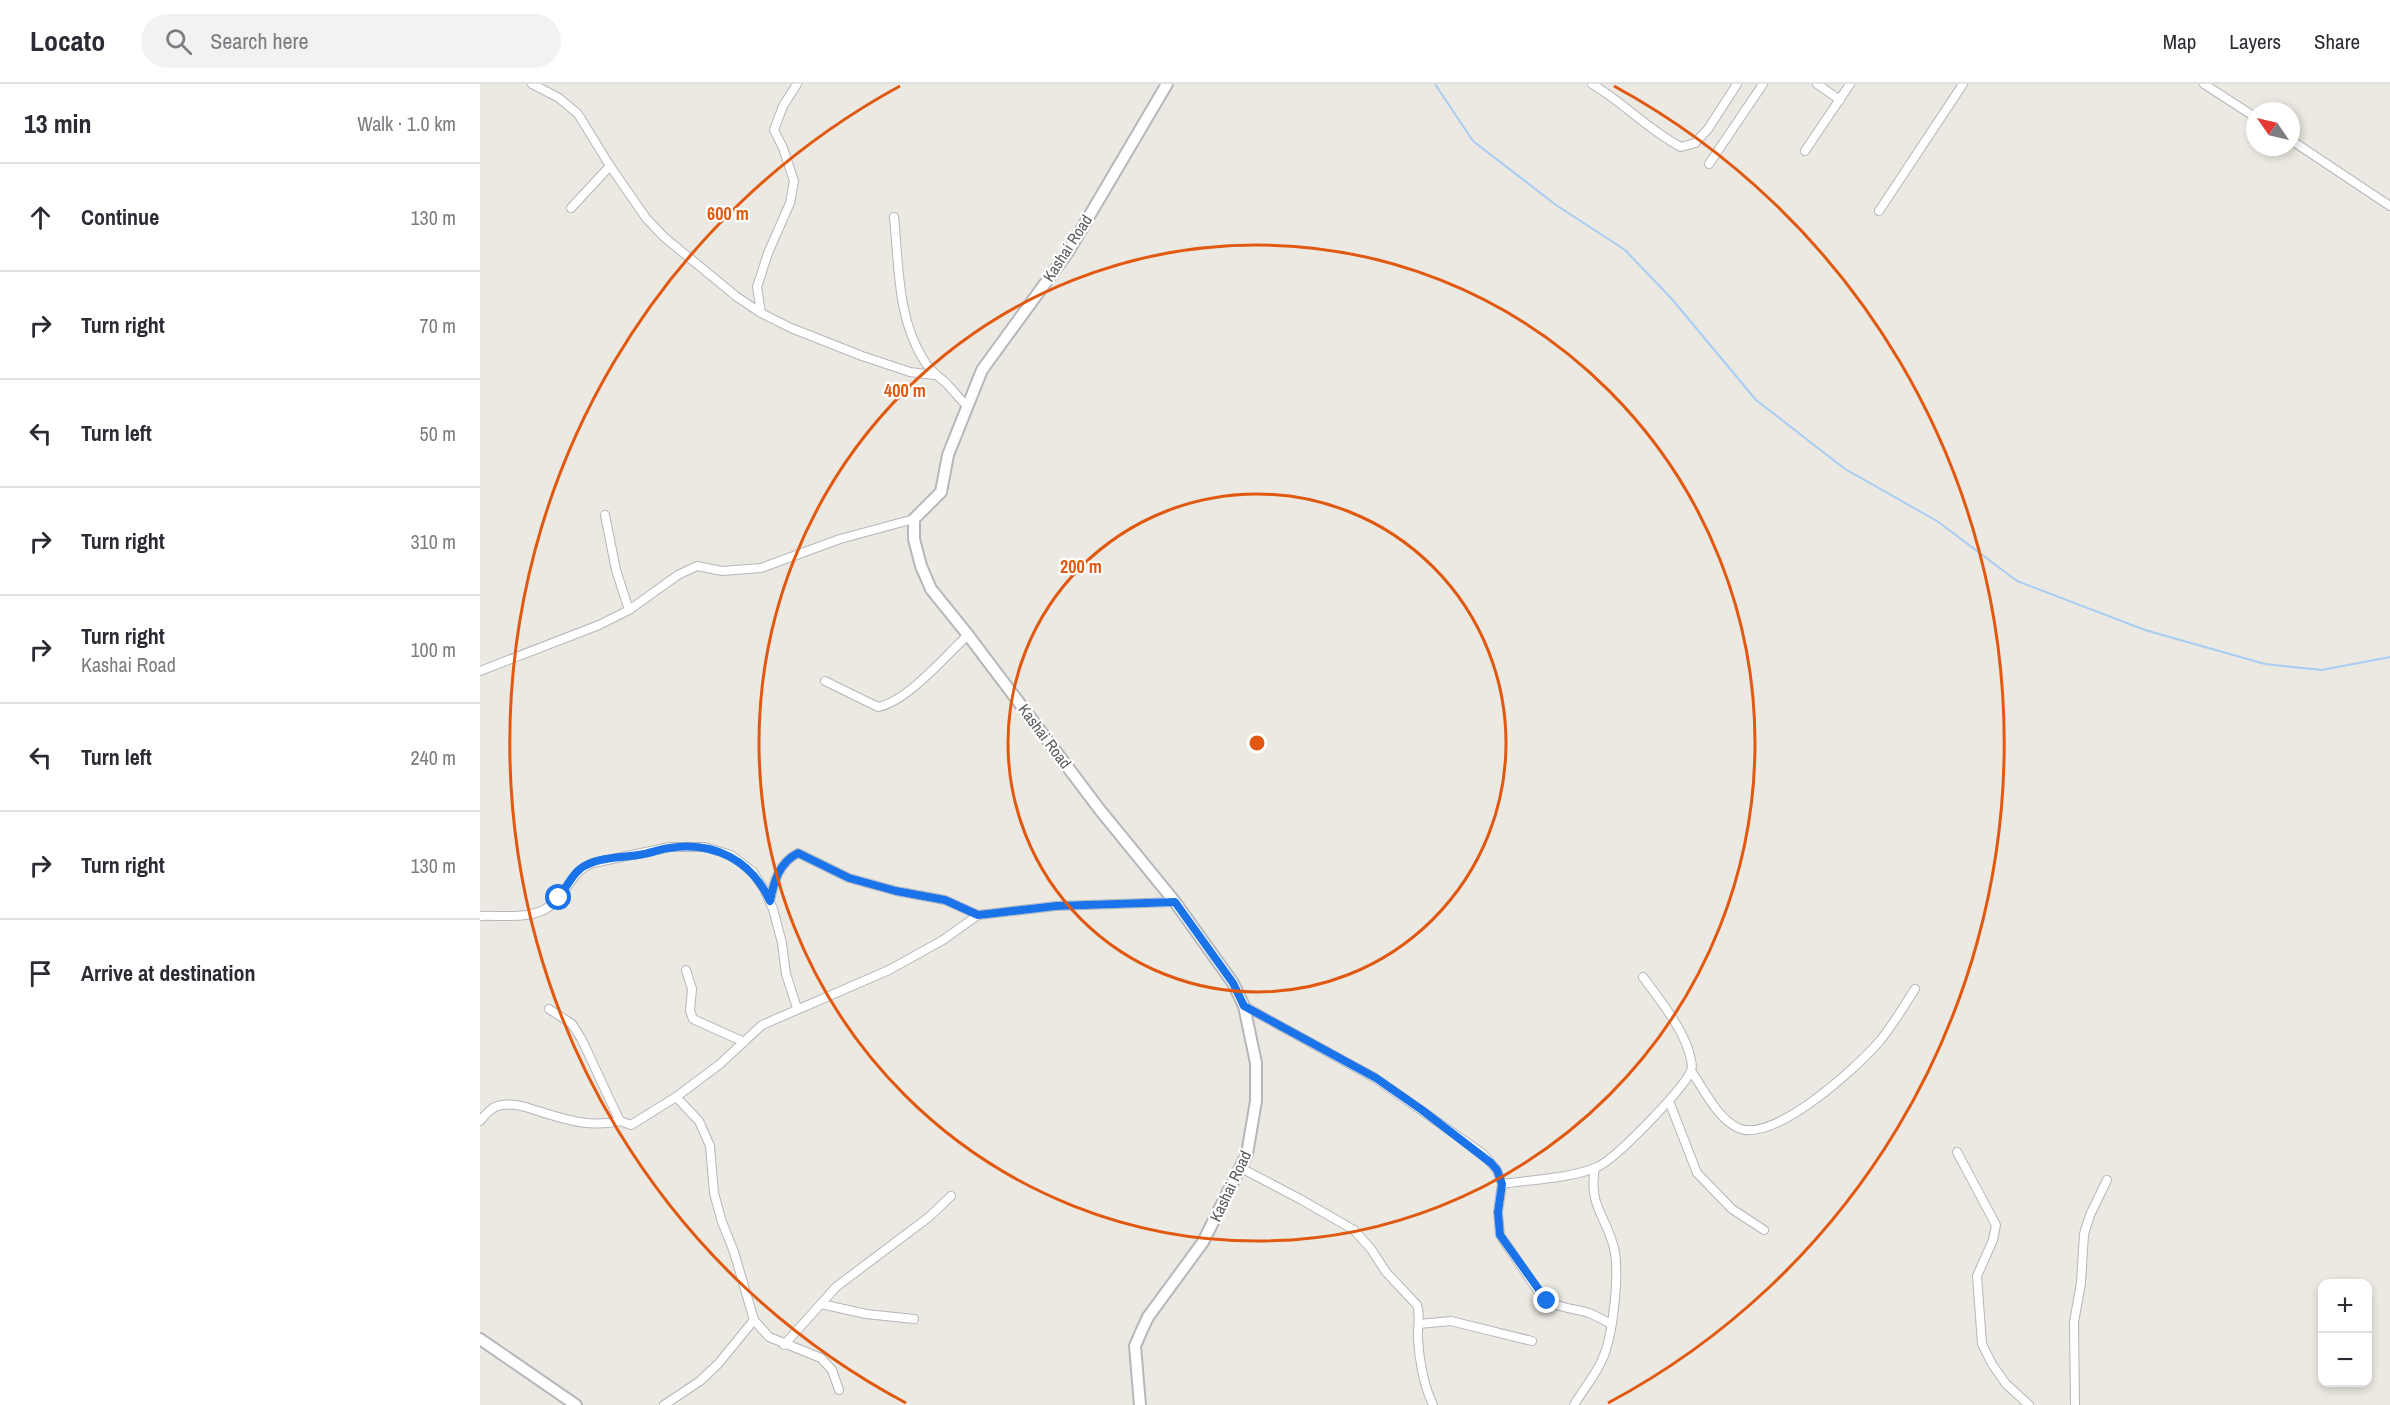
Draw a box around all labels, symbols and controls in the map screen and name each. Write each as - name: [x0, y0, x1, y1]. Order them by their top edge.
- search box: [141, 14, 561, 68]
- text: Locato: [30, 22, 105, 60]
- icon: search: [162, 25, 195, 58]
- text: Search here: [210, 26, 309, 56]
- text: Map: [2163, 27, 2196, 56]
- text: Layers: [2229, 27, 2281, 56]
- text: Share: [2314, 27, 2360, 56]
- north arrow: [2246, 102, 2300, 156]
- text: 13 min: [24, 106, 92, 141]
- text: Walk · 1.0 km: [357, 110, 456, 137]
- icon: ahead: [24, 201, 57, 234]
- text: 600 m: [707, 201, 749, 226]
- text: Continue: [81, 202, 159, 232]
- text: 130 m: [410, 204, 456, 231]
- street label: Kashai Road: [1037, 210, 1097, 286]
- icon: right: [24, 309, 57, 342]
- text: Turn right: [81, 310, 165, 340]
- text: 70 m: [420, 312, 456, 339]
- text: 400 m: [884, 378, 926, 403]
- icon: left: [24, 417, 57, 450]
- text: Turn left: [81, 418, 152, 448]
- text: 50 m: [420, 420, 456, 447]
- icon: right: [24, 525, 57, 558]
- text: Turn right: [81, 526, 165, 556]
- text: 310 m: [410, 528, 456, 555]
- text: 200 m: [1060, 554, 1102, 579]
- text: Turn right: [81, 621, 165, 651]
- icon: right: [24, 633, 57, 666]
- text: 100 m: [410, 636, 456, 663]
- text: Kashai Road: [81, 651, 176, 678]
- street label: Kashai Road: [1013, 699, 1077, 773]
- centre of rings: [1247, 733, 1267, 753]
- icon: left: [24, 741, 57, 774]
- text: Turn left: [81, 742, 152, 772]
- text: 240 m: [410, 744, 456, 771]
- icon: right: [24, 849, 57, 882]
- text: Turn right: [81, 850, 165, 880]
- text: 130 m: [410, 852, 456, 879]
- route start: [545, 884, 571, 910]
- icon: arrive: [24, 957, 57, 990]
- text: Arrive at destination: [81, 958, 255, 988]
- street label: Kashai Road: [1204, 1147, 1256, 1225]
- map controls: [2318, 1279, 2372, 1387]
- button: +: [2318, 1279, 2372, 1333]
- route end: [1533, 1287, 1559, 1313]
- button: −: [2318, 1333, 2372, 1387]

